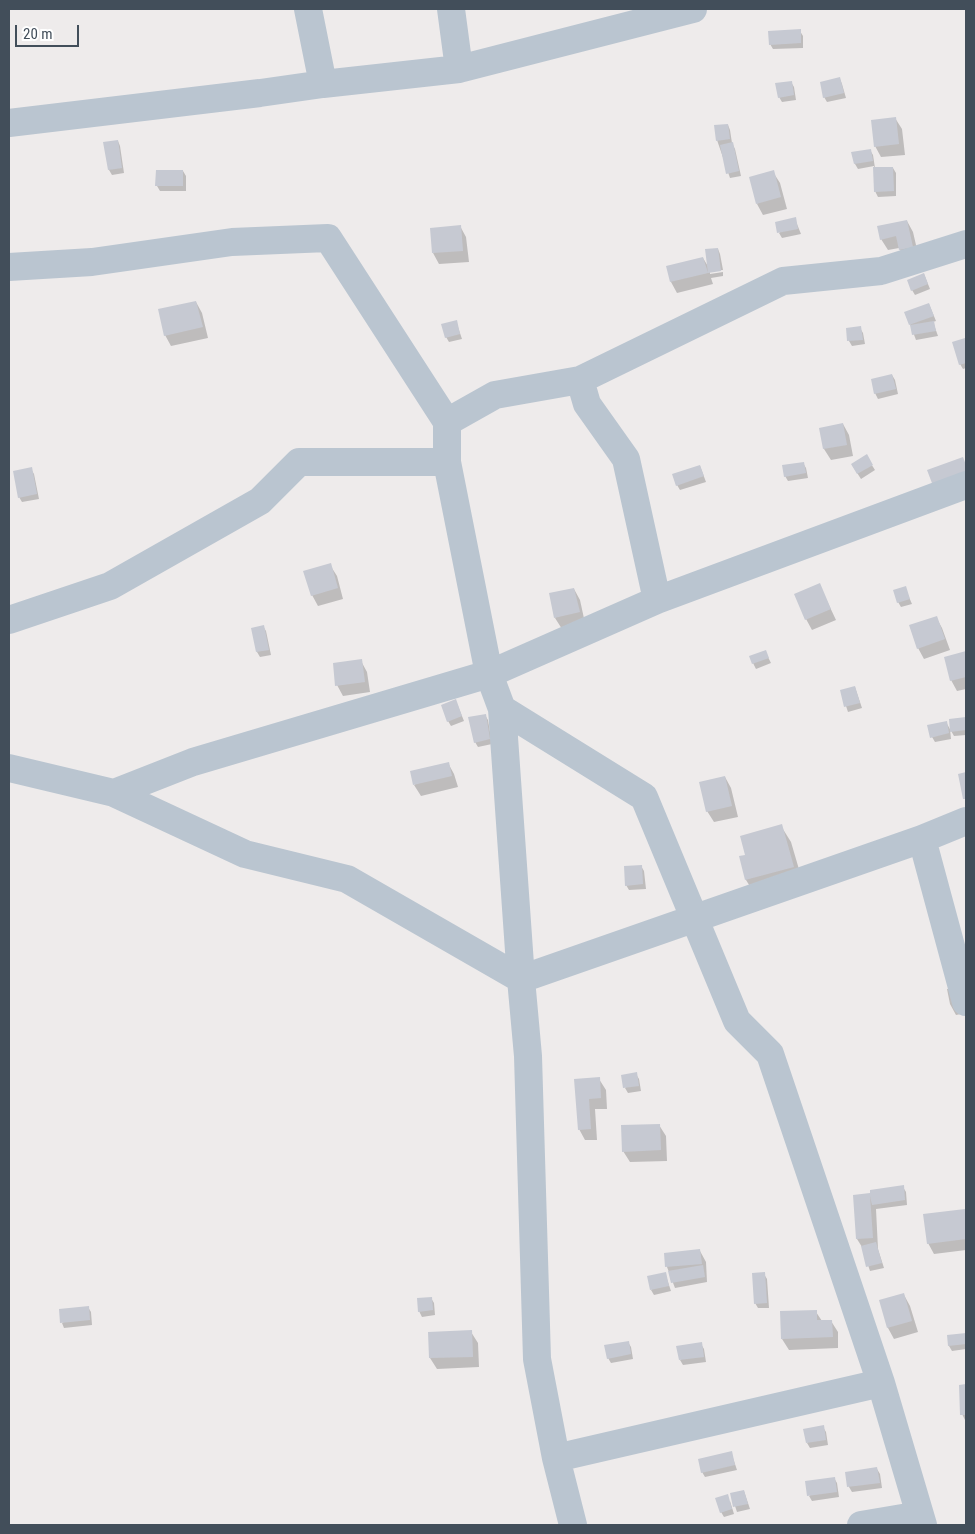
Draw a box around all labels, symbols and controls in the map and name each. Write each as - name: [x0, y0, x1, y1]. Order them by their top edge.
- scale bar: [18, 15, 81, 47]
- text: 20 m: [23, 25, 53, 43]

